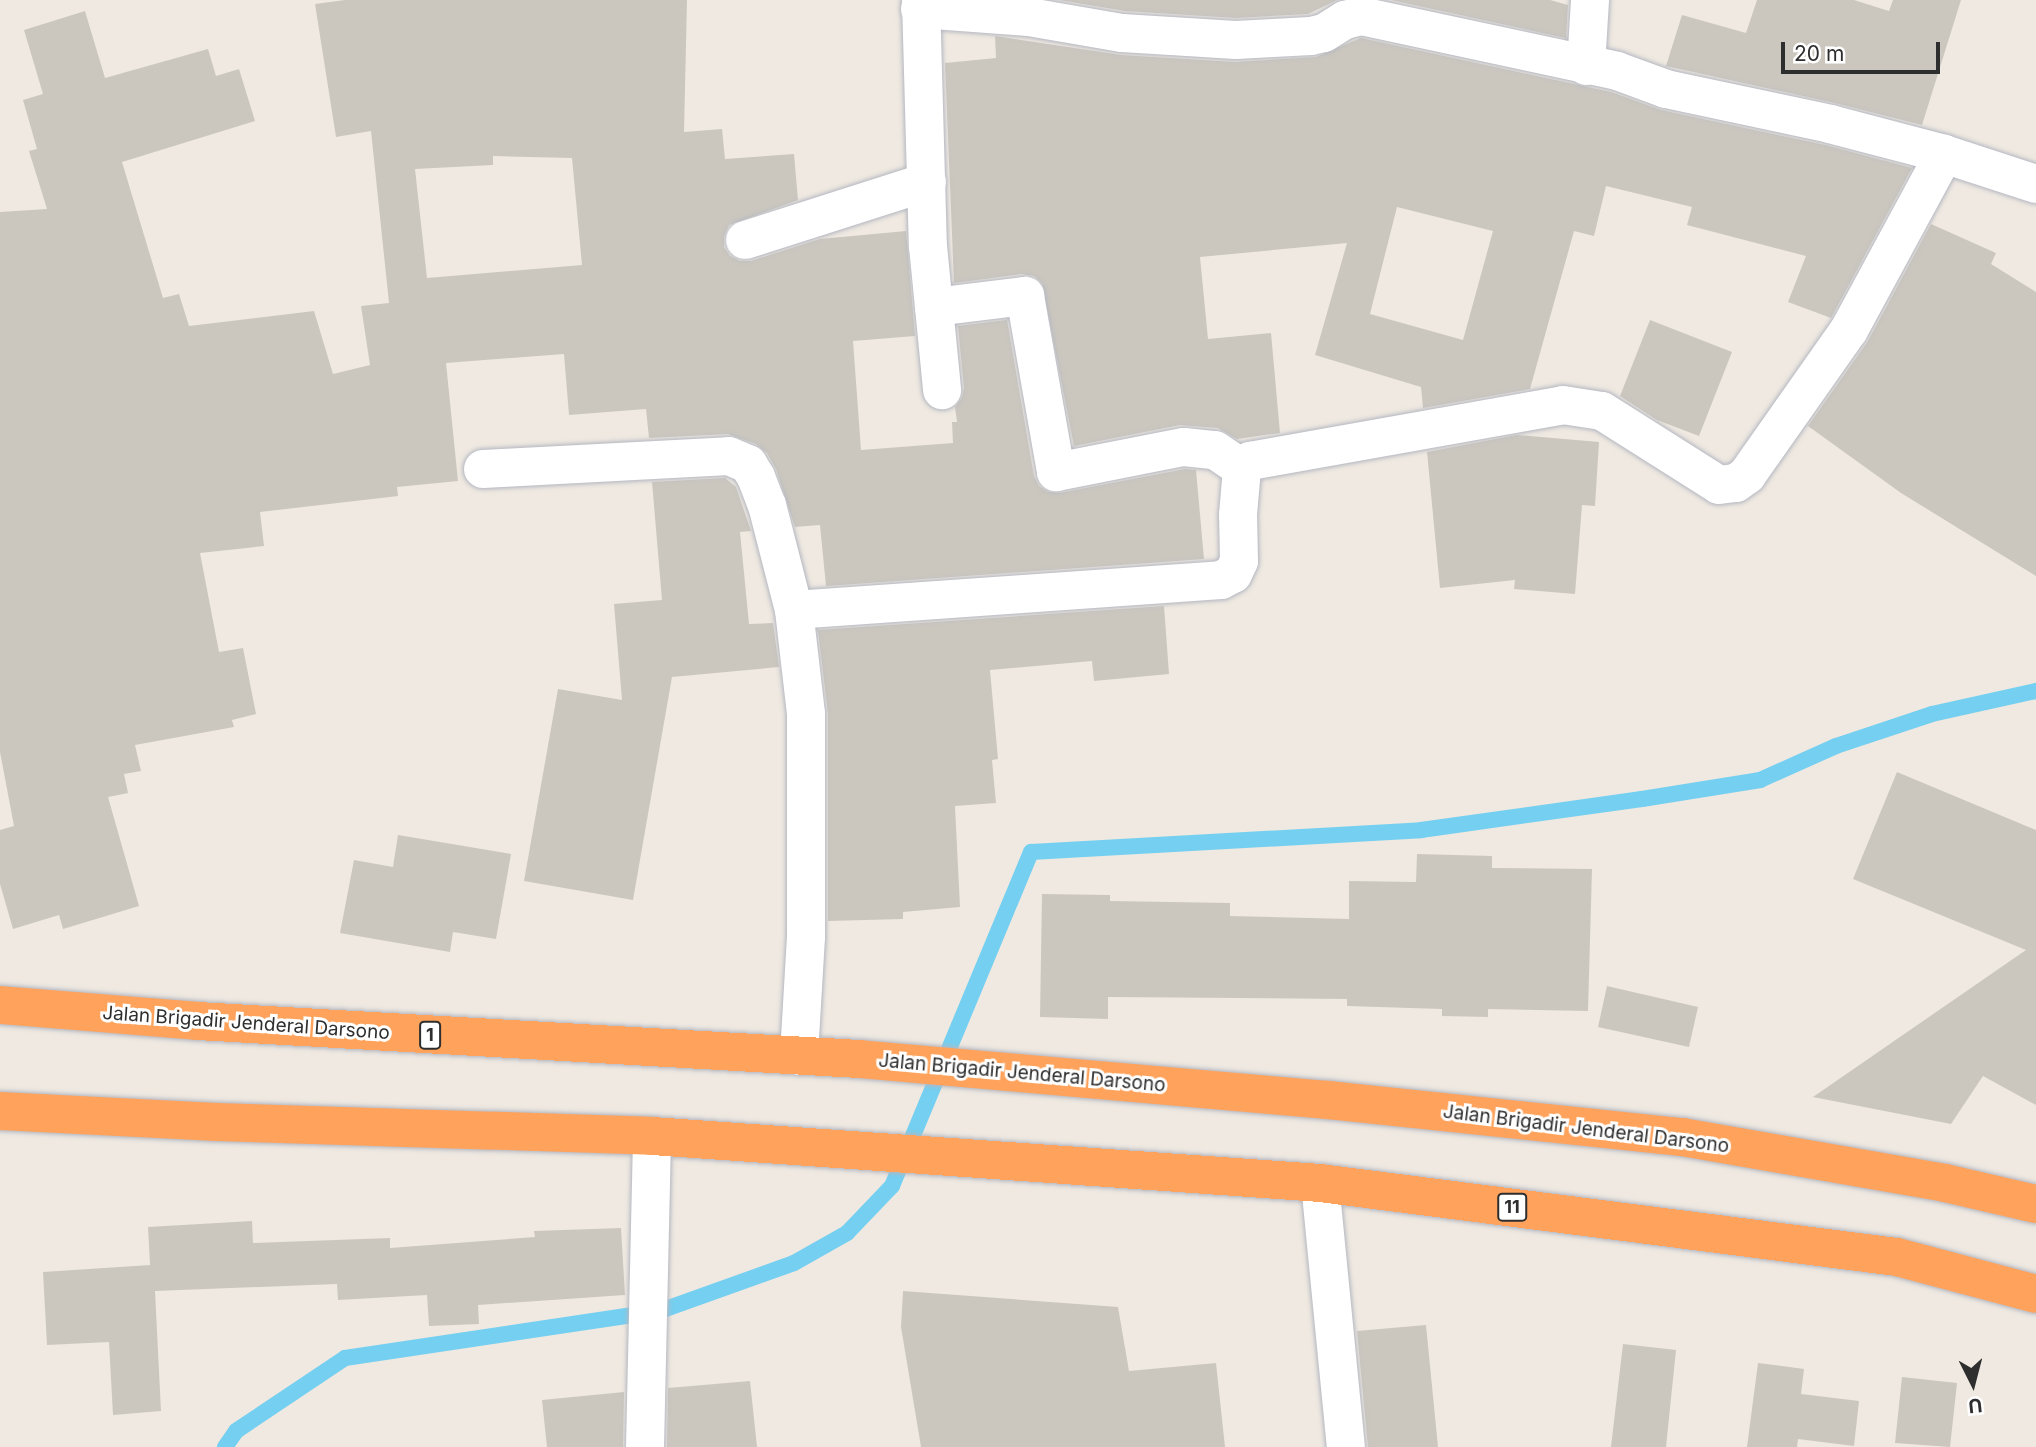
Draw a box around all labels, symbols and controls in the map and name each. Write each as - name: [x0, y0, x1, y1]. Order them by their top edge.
- scale bar: [1784, 28, 1943, 72]
- text: 20 m: [1794, 41, 1844, 66]
- street label: Jalan Brigadir Jenderal Darsono: [102, 1002, 390, 1044]
- road number: 1: [418, 1020, 442, 1050]
- street label: Jalan Brigadir Jenderal Darsono: [878, 1049, 1166, 1097]
- street label: Jalan Brigadir Jenderal Darsono: [1442, 1100, 1730, 1158]
- road number: 11: [1496, 1192, 1528, 1222]
- north arrow: [1938, 1349, 2008, 1419]
- text: U: [1967, 1393, 1983, 1418]

